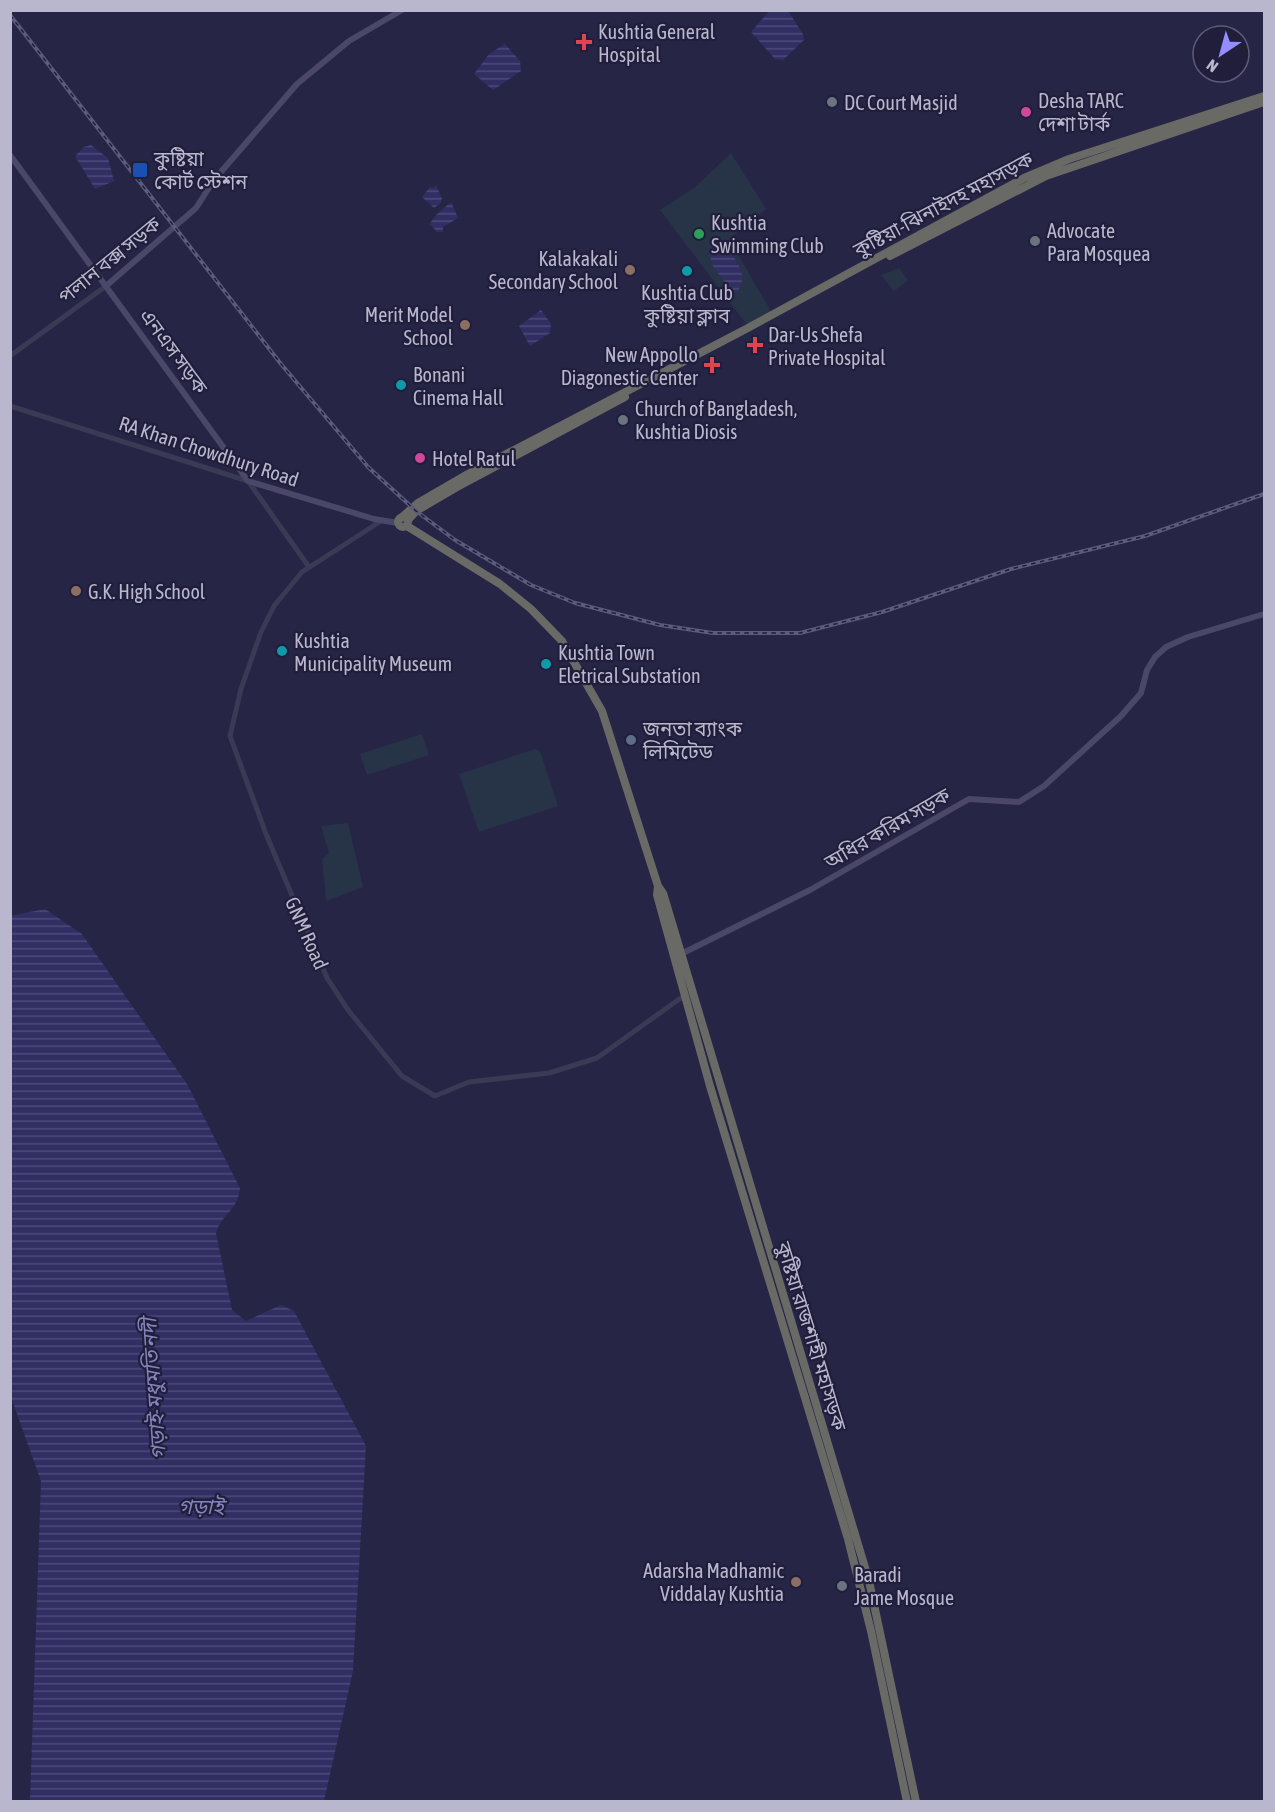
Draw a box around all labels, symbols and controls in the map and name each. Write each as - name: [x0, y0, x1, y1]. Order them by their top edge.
- place label: Kushtia General Hospital: [598, 20, 716, 66]
- north arrow: [1191, 24, 1251, 84]
- marker: Kushtia General Hospital: [575, 33, 593, 51]
- text: N: [1203, 56, 1221, 76]
- place label: Desha TARC দেশা টার্ক: [1038, 89, 1124, 135]
- place label: DC Court Masjid: [844, 91, 958, 114]
- marker: DC Court Masjid: [825, 95, 839, 109]
- marker: Desha TARC দেশা টার্ক: [1019, 105, 1033, 119]
- place label: কুষ্টিয়া কোর্ট স্টেশন: [153, 147, 248, 193]
- street label: কুষ্টিয়া-ঝিনাইদহ মহাসড়ক: [849, 147, 1038, 262]
- marker: কুষ্টিয়া কোর্ট স্টেশন: [131, 161, 149, 179]
- street label: পলান বক্স সড়ক: [53, 211, 165, 308]
- place label: Kushtia Swimming Club: [711, 211, 824, 257]
- place label: Advocate Para Mosquea: [1047, 219, 1151, 265]
- marker: Kushtia Swimming Club: [692, 227, 706, 241]
- marker: Advocate Para Mosquea: [1028, 234, 1042, 248]
- place label: Kalakakali Secondary School: [489, 247, 619, 293]
- marker: Kalakakali Secondary School: [623, 263, 637, 277]
- marker: Kushtia Club কুষ্টিয়া ক্লাব: [680, 264, 694, 278]
- place label: Kushtia Club কুষ্টিয়া ক্লাব: [641, 281, 733, 328]
- place label: Merit Model School: [365, 303, 454, 349]
- street label: এনএস সড়ক: [136, 304, 213, 399]
- marker: Merit Model School: [458, 318, 472, 332]
- place label: Dar-Us Shefa Private Hospital: [768, 323, 886, 369]
- marker: Dar-Us Shefa Private Hospital: [746, 336, 764, 354]
- place label: New Appollo Diagonestic Center: [561, 343, 699, 389]
- marker: New Appollo Diagonestic Center: [703, 356, 721, 374]
- place label: Bonani Cinema Hall: [413, 363, 504, 409]
- marker: Bonani Cinema Hall: [394, 378, 408, 392]
- place label: Church of Bangladesh, Kushtia Diosis: [635, 397, 797, 443]
- street label: RA Khan Chowdhury Road: [116, 411, 302, 491]
- marker: Church of Bangladesh, Kushtia Diosis: [616, 413, 630, 427]
- place label: Hotel Ratul: [432, 447, 516, 470]
- marker: Hotel Ratul: [413, 451, 427, 465]
- place label: G.K. High School: [88, 580, 206, 603]
- marker: G.K. High School: [69, 584, 83, 598]
- place label: Kushtia Municipality Museum: [294, 629, 452, 675]
- place label: Kushtia Town Eletrical Substation: [558, 641, 701, 687]
- marker: Kushtia Municipality Museum: [275, 644, 289, 658]
- marker: Kushtia Town Eletrical Substation: [539, 657, 553, 671]
- place label: জনতা ব্যাংক লিমিটেড: [642, 717, 743, 763]
- marker: জনতা ব্যাংক লিমিটেড: [624, 733, 638, 747]
- street label: অধির করিম সড়ক: [819, 782, 955, 874]
- street label: GNM Road: [281, 893, 333, 973]
- street label: কুষ্টিয়া রাজশাহী মহাসড়ক: [771, 1238, 852, 1434]
- water label: গড়াই-মধুমতি নদী: [136, 1313, 171, 1461]
- water label: গড়াই: [178, 1494, 227, 1518]
- place label: Adarsha Madhamic Viddalay Kushtia: [643, 1559, 785, 1605]
- place label: Baradi Jame Mosque: [854, 1563, 954, 1609]
- marker: Adarsha Madhamic Viddalay Kushtia: [789, 1575, 803, 1589]
- marker: Baradi Jame Mosque: [835, 1579, 849, 1593]

